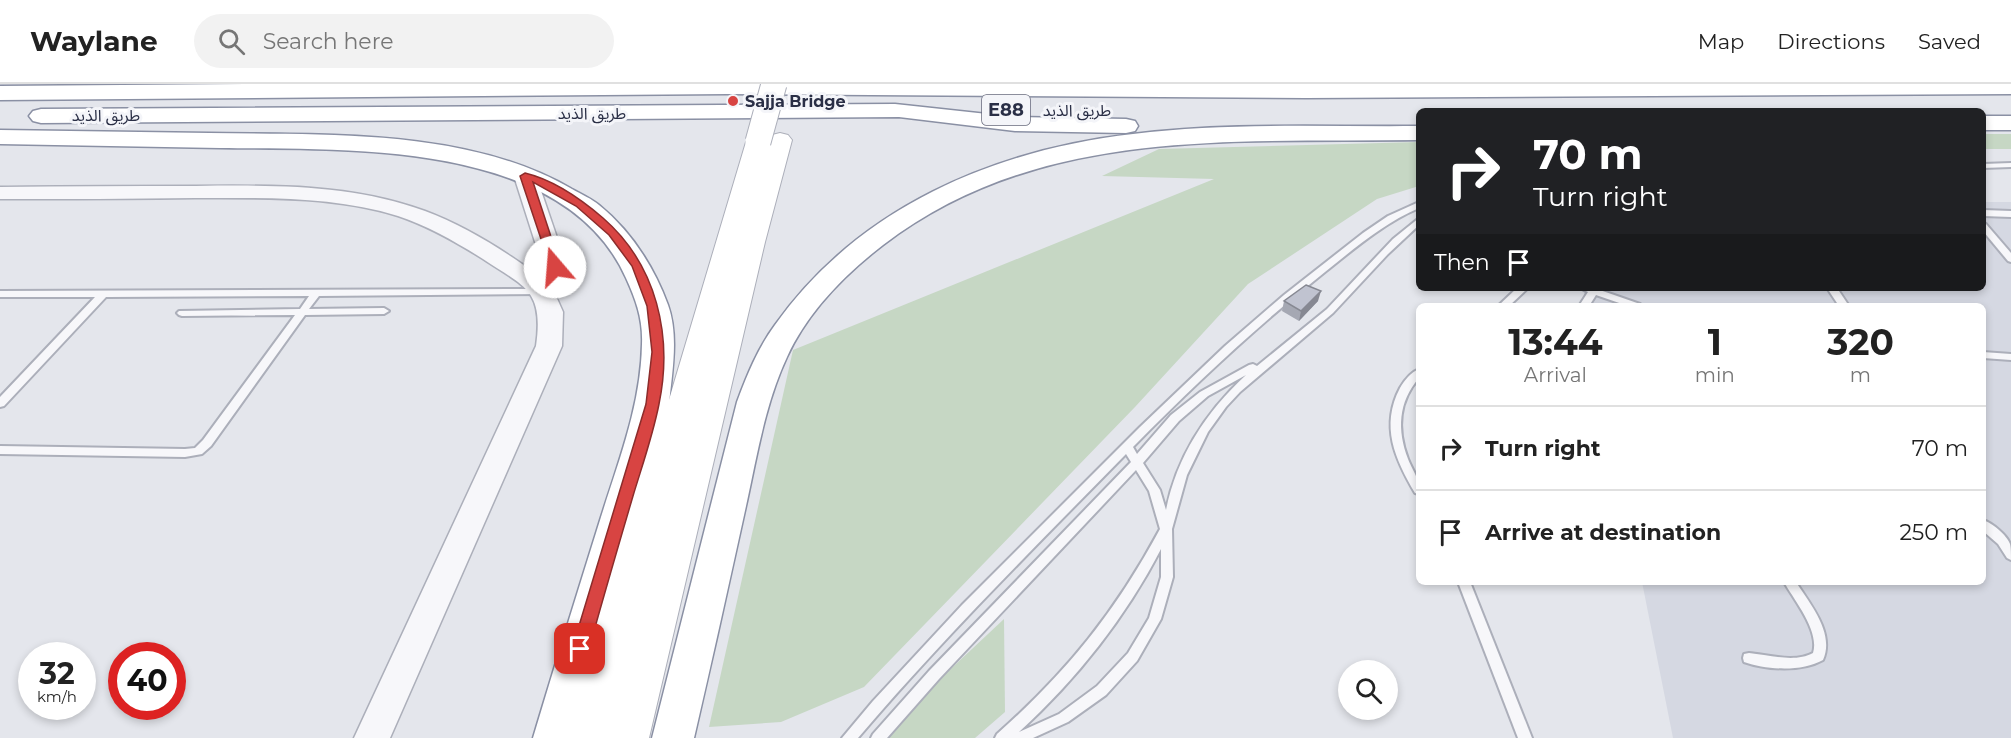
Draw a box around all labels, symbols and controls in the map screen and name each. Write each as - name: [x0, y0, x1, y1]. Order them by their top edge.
- search box: [194, 14, 614, 68]
- text: Waylane: [30, 24, 158, 58]
- icon: search: [215, 25, 248, 58]
- text: Search here: [263, 28, 393, 55]
- text: Map: [1698, 29, 1744, 54]
- text: Directions: [1777, 29, 1885, 54]
- text: Saved: [1918, 29, 1981, 54]
- place label: Sajja Bridge: [745, 92, 846, 111]
- marker: Sajja Bridge: [726, 94, 740, 108]
- road number: E88: [982, 95, 1030, 125]
- street label: طريق الذيد: [1043, 101, 1111, 121]
- street label: طريق الذيد: [558, 104, 626, 124]
- street label: طريق الذيد: [72, 106, 140, 126]
- text: 70 m: [1533, 128, 1643, 180]
- icon: right: [1434, 132, 1512, 210]
- text: Turn right: [1533, 180, 1668, 213]
- position arrow: [523, 235, 587, 299]
- icon: arrive: [1502, 246, 1535, 279]
- text: Then: [1434, 249, 1490, 276]
- text: 13:44: [1508, 320, 1603, 364]
- text: 1: [1708, 320, 1722, 364]
- text: 320: [1827, 320, 1894, 364]
- text: Arrival: [1524, 363, 1587, 387]
- text: min: [1695, 363, 1735, 387]
- text: m: [1850, 363, 1871, 387]
- icon: right: [1434, 432, 1467, 465]
- text: Turn right: [1485, 435, 1600, 462]
- text: 70 m: [1912, 435, 1968, 462]
- icon: arrive: [1434, 516, 1467, 549]
- text: Arrive at destination: [1485, 519, 1721, 546]
- text: 250 m: [1899, 519, 1968, 546]
- pin: [554, 623, 605, 674]
- icon: arrive: [563, 632, 596, 665]
- speed limit sign: 40: [108, 642, 186, 720]
- text: 32: [39, 655, 75, 692]
- map controls: [1338, 660, 1398, 720]
- button: search: [1338, 660, 1398, 720]
- text: km/h: [37, 687, 77, 706]

